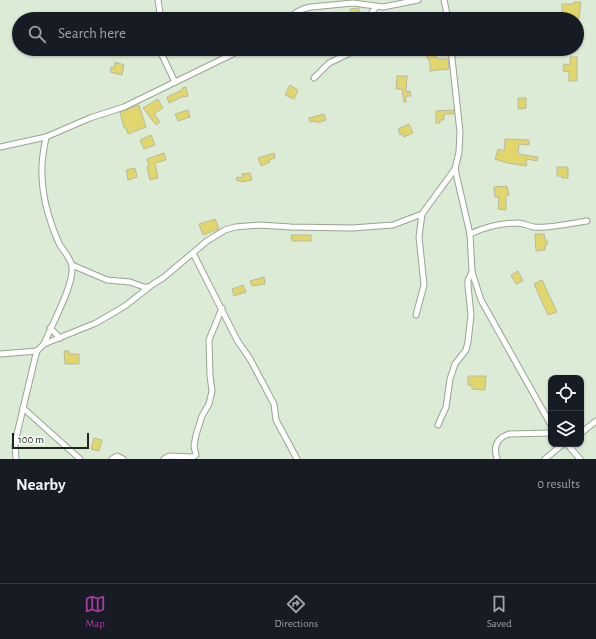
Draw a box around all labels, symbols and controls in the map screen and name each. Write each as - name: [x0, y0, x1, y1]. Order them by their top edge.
- search box: [12, 12, 584, 56]
- icon: search: [26, 23, 48, 45]
- text: Search here: [58, 26, 126, 41]
- map controls: [548, 375, 584, 447]
- button: locate: [548, 375, 584, 411]
- button: layers: [548, 411, 584, 447]
- scale bar: [12, 431, 89, 450]
- text: 100 m: [18, 434, 44, 445]
- text: Nearby: [16, 476, 66, 493]
- text: 0 results: [537, 478, 580, 491]
- tab: Map: [84, 593, 106, 630]
- tab: Directions: [274, 593, 318, 630]
- tab: Saved: [487, 593, 512, 630]

